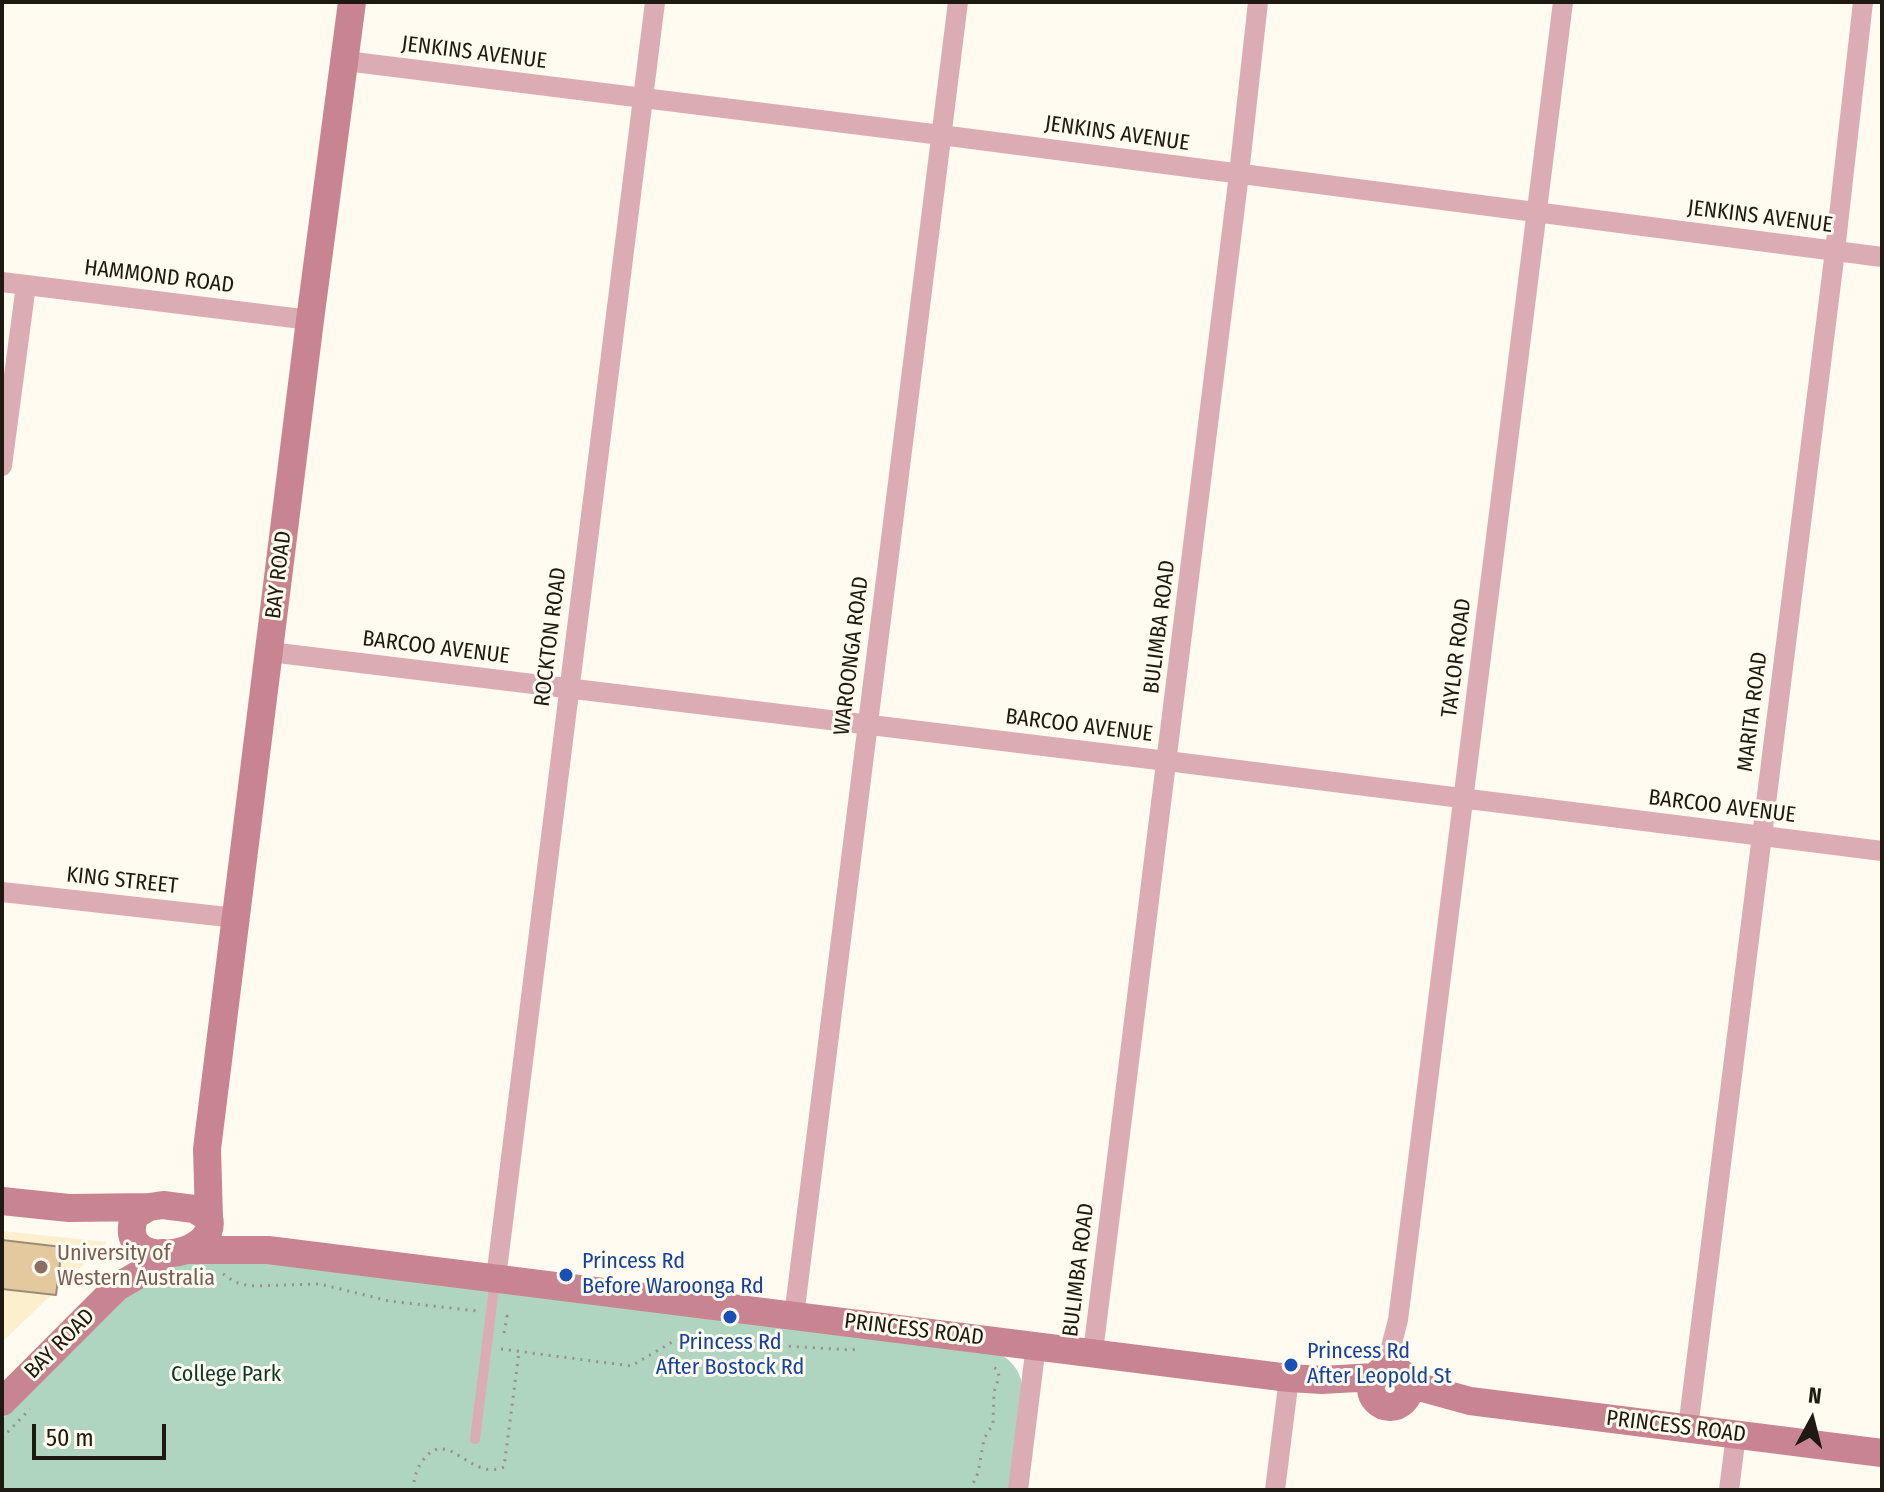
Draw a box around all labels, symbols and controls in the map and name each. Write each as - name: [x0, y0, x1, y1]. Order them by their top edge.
- street label: JENKINS AVENUE: [400, 31, 548, 75]
- street label: JENKINS AVENUE: [1043, 111, 1191, 157]
- street label: JENKINS AVENUE: [1686, 195, 1834, 239]
- street label: HAMMOND ROAD: [83, 255, 235, 299]
- street label: BAY ROAD: [261, 530, 297, 620]
- street label: BULIMBA ROAD: [1139, 559, 1181, 695]
- street label: ROCKTON ROAD: [529, 566, 573, 708]
- street label: WAROONGA ROAD: [829, 575, 875, 737]
- street label: TAYLOR ROAD: [1437, 597, 1477, 719]
- street label: BARCOO AVENUE: [361, 626, 511, 670]
- street label: MARITA ROAD: [1733, 651, 1773, 773]
- street label: BARCOO AVENUE: [1004, 704, 1154, 748]
- street label: BARCOO AVENUE: [1647, 785, 1797, 829]
- street label: KING STREET: [65, 862, 179, 900]
- street label: BULIMBA ROAD: [1058, 1202, 1100, 1338]
- place label: University of Western Australia: [57, 1241, 215, 1292]
- place label: Princess Rd Before Waroonga Rd: [582, 1249, 764, 1300]
- marker: University of Western Australia: [32, 1258, 50, 1276]
- marker: Princess Rd Before Waroonga Rd: [557, 1266, 575, 1284]
- street label: BAY ROAD: [19, 1303, 101, 1385]
- marker: Princess Rd After Bostock Rd: [721, 1308, 739, 1326]
- street label: PRINCESS ROAD: [843, 1308, 985, 1352]
- place label: Princess Rd After Bostock Rd: [656, 1330, 804, 1382]
- place label: Princess Rd After Leopold St: [1307, 1339, 1452, 1390]
- marker: Princess Rd After Leopold St: [1282, 1356, 1300, 1374]
- park label: College Park: [171, 1362, 281, 1388]
- north arrow: [1772, 1380, 1852, 1460]
- text: N: [1807, 1381, 1823, 1410]
- street label: PRINCESS ROAD: [1605, 1405, 1747, 1449]
- scale bar: [36, 1408, 170, 1458]
- text: 50 m: [46, 1424, 94, 1452]

